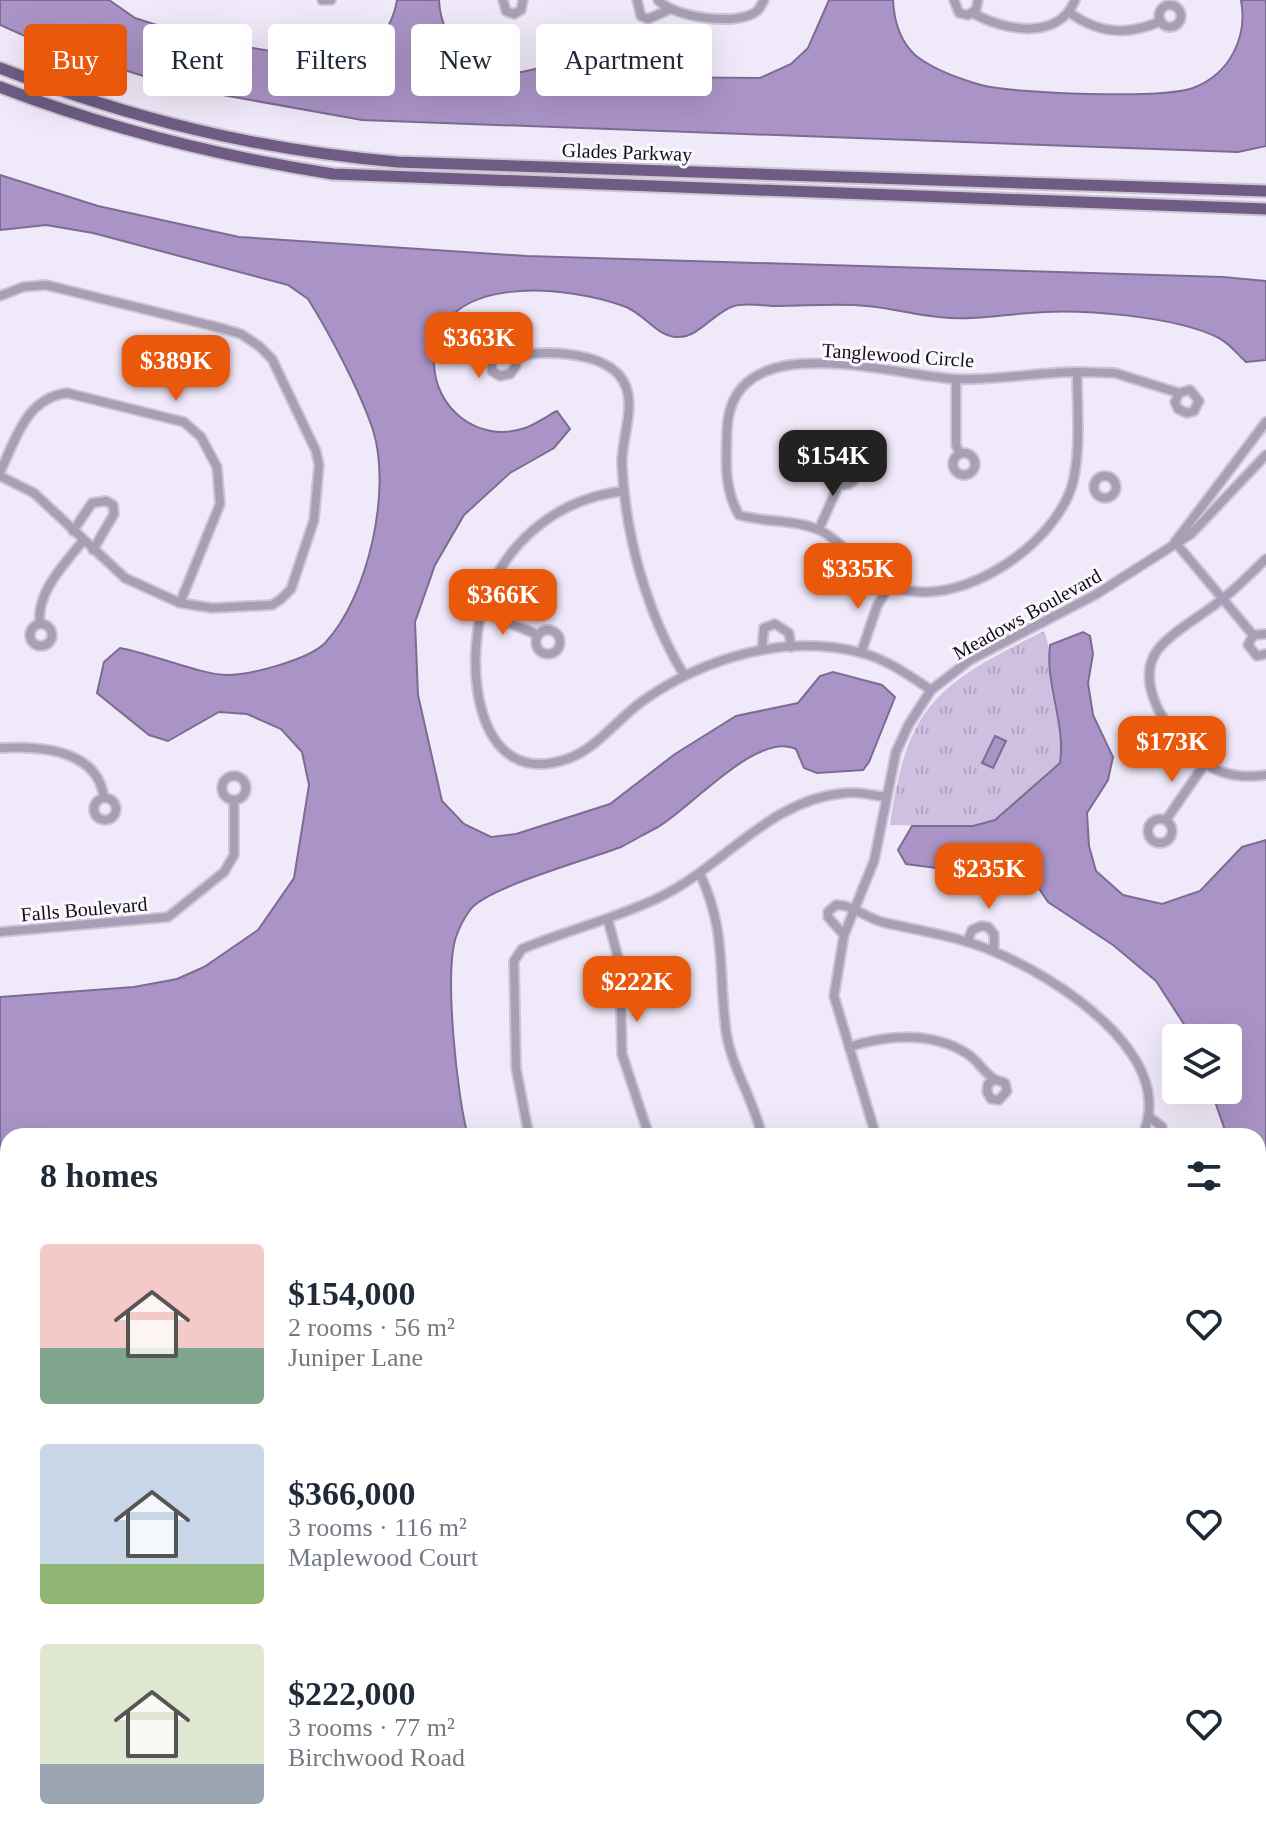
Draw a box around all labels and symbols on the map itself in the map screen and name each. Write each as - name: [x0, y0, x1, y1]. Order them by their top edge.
- street label: Glades Parkway: [561, 139, 693, 166]
- pin: $363K: [423, 312, 535, 380]
- pin: $389K: [120, 335, 232, 403]
- street label: Tanglewood Circle: [821, 339, 975, 372]
- pin: $154K: [777, 430, 889, 498]
- pin: $335K: [802, 543, 914, 611]
- street label: Meadows Boulevard: [949, 564, 1105, 664]
- pin: $366K: [447, 569, 559, 637]
- pin: $173K: [1116, 716, 1228, 784]
- pin: $235K: [933, 843, 1045, 911]
- street label: Falls Boulevard: [20, 892, 148, 926]
- pin: $222K: [581, 956, 693, 1024]

